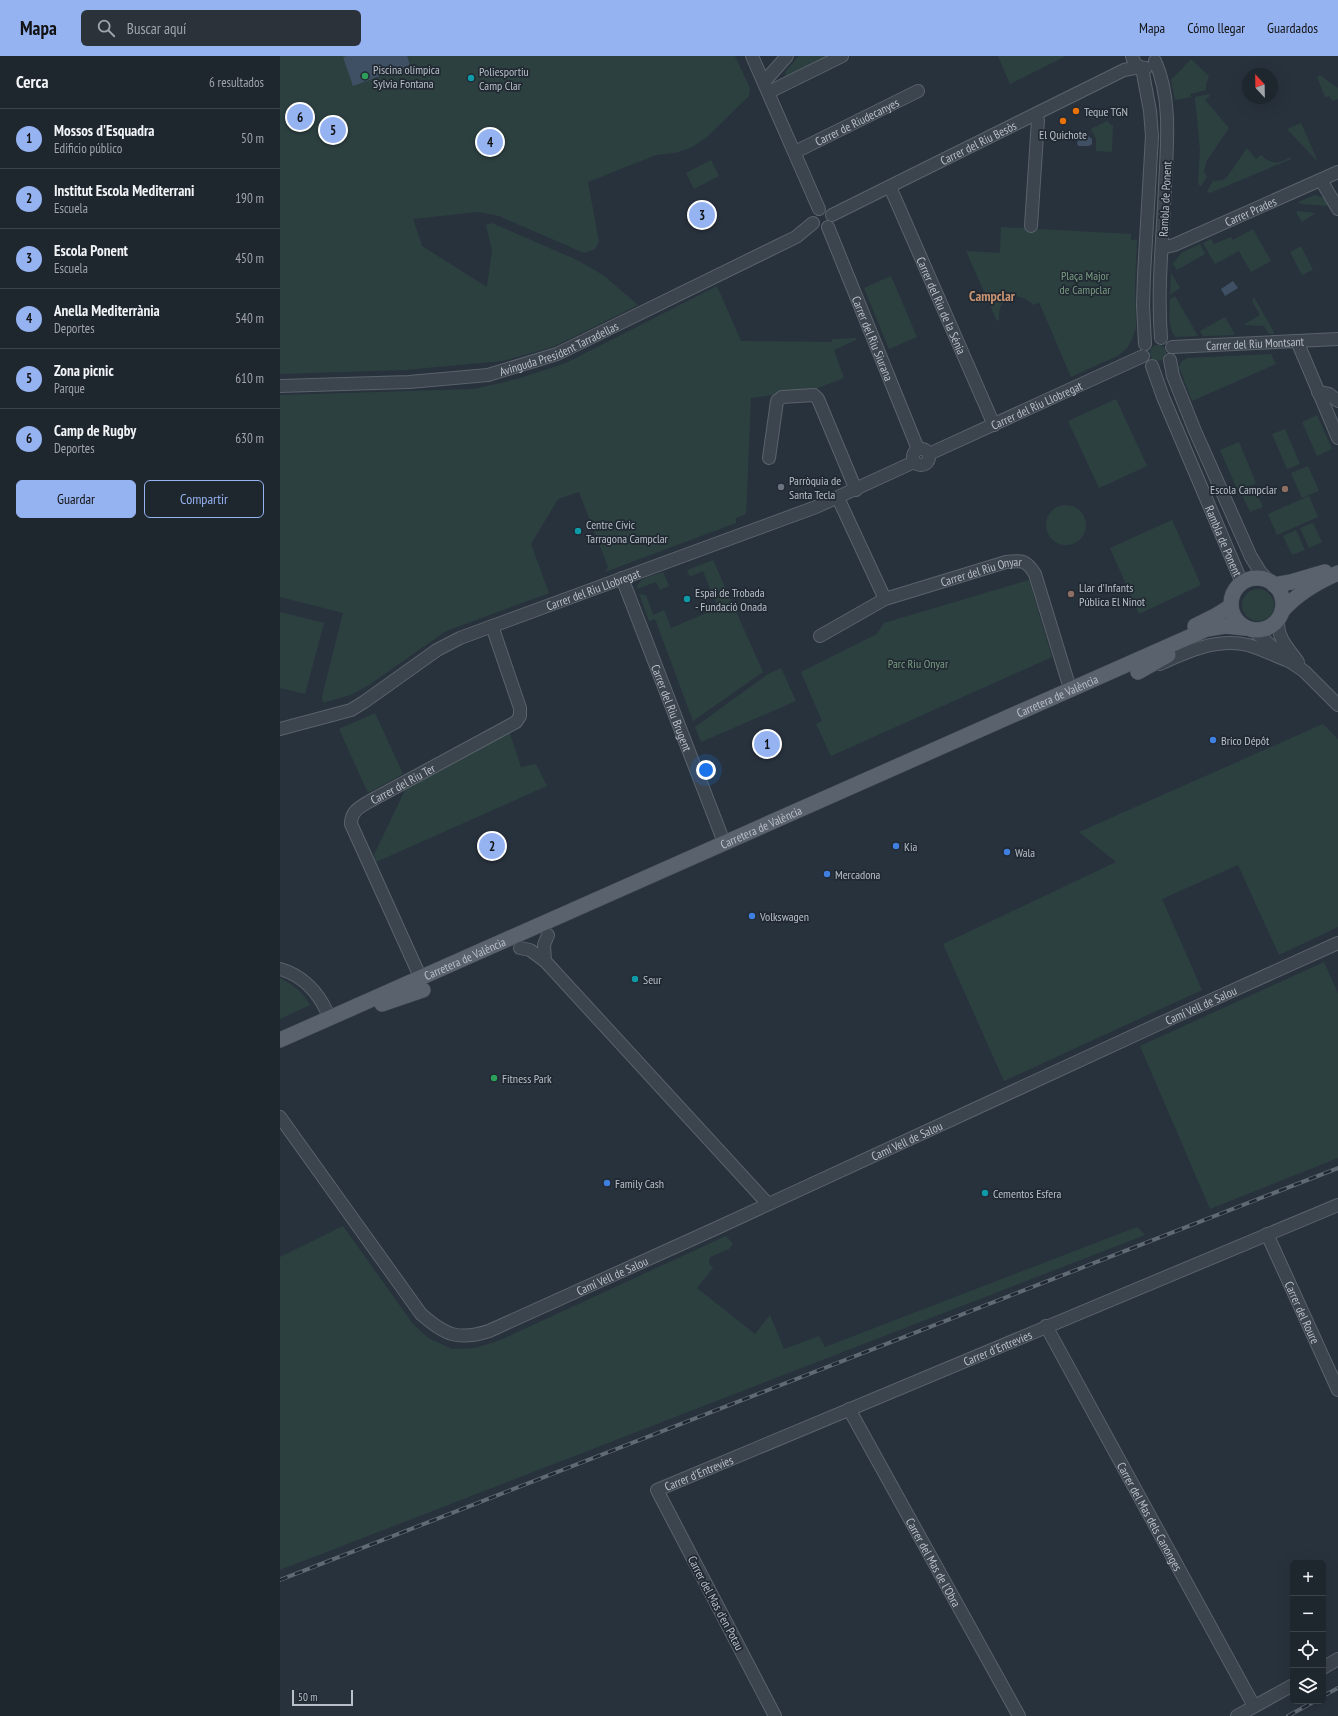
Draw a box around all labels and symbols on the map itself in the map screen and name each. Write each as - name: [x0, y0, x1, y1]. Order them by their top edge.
- place label: Piscina olímpica Sylvia Fontana: [373, 62, 440, 91]
- place label: Poliesportiu Camp Clar: [479, 64, 529, 93]
- north arrow: [1242, 68, 1278, 104]
- marker: Piscina olímpica Sylvia Fontana: [360, 71, 370, 81]
- marker: Poliesportiu Camp Clar: [466, 73, 476, 83]
- street label: Carrer de Riudecanyes: [812, 94, 901, 148]
- pin: 6: [287, 102, 313, 132]
- place label: Teque TGN: [1084, 104, 1128, 119]
- marker: Teque TGN: [1071, 106, 1081, 116]
- pin: 5: [320, 115, 346, 145]
- marker: El Quichote: [1058, 116, 1068, 126]
- street label: Carrer del Riu Besòs: [937, 117, 1019, 168]
- pin: 4: [477, 127, 503, 157]
- place label: El Quichote: [1039, 127, 1087, 142]
- street label: Rambla de Ponent: [1156, 160, 1175, 237]
- street label: Carrer Prades: [1222, 193, 1279, 229]
- pin: 3: [689, 200, 715, 230]
- street label: Carrer del Riu de la Sénia: [914, 254, 970, 356]
- park label: Plaça Major de Campclar: [1059, 268, 1111, 297]
- district label: Campclar: [969, 287, 1016, 305]
- street label: Carrer del Riu Siurana: [849, 294, 897, 383]
- street label: Avinguda President Tarradellas: [497, 318, 621, 379]
- street label: Carrer del Riu Montsant: [1206, 333, 1305, 353]
- street label: Carrer del Riu Llobregat: [988, 377, 1085, 432]
- place label: Parròquia de Santa Tecla: [789, 473, 841, 502]
- marker: Parròquia de Santa Tecla: [776, 482, 786, 492]
- place label: Escola Campclar: [1210, 482, 1278, 497]
- marker: Escola Campclar: [1280, 484, 1290, 494]
- street label: Rambla de Ponent: [1202, 503, 1246, 579]
- place label: Centre Cívic Tarragona Campclar: [586, 517, 669, 546]
- marker: Centre Cívic Tarragona Campclar: [573, 526, 583, 536]
- street label: Carrer del Riu Onyar: [939, 553, 1023, 589]
- street label: Carrer del Riu Llobregat: [544, 565, 643, 613]
- place label: Llar d'Infants Pública El Ninot: [1079, 580, 1146, 609]
- place label: Espai de Trobada - Fundació Onada: [695, 585, 767, 614]
- marker: Llar d'Infants Pública El Ninot: [1066, 589, 1076, 599]
- marker: Espai de Trobada - Fundació Onada: [682, 594, 692, 604]
- park label: Parc Riu Onyar: [888, 656, 949, 671]
- street label: Carrer del Riu Brugent: [648, 662, 696, 754]
- street label: Carretera de València: [1014, 671, 1100, 720]
- pin: 1: [754, 729, 780, 759]
- place label: Brico Dépôt: [1221, 733, 1270, 748]
- marker: Brico Dépôt: [1208, 735, 1218, 745]
- street label: Carrer del Riu Ter: [368, 760, 438, 807]
- your location: [696, 760, 716, 780]
- street label: Carretera de València: [718, 802, 804, 851]
- pin: 2: [479, 831, 505, 861]
- place label: Kia: [904, 839, 918, 854]
- marker: Kia: [891, 841, 901, 851]
- place label: Wala: [1015, 845, 1035, 860]
- marker: Wala: [1002, 847, 1012, 857]
- place label: Mercadona: [835, 867, 881, 882]
- marker: Mercadona: [822, 869, 832, 879]
- place label: Volkswagen: [759, 909, 809, 924]
- marker: Volkswagen: [747, 911, 757, 921]
- street label: Carretera de València: [422, 933, 508, 983]
- place label: Seur: [643, 972, 662, 987]
- marker: Seur: [630, 974, 640, 984]
- street label: Camí Vell de Salou: [1163, 982, 1239, 1028]
- place label: Fitness Park: [502, 1071, 552, 1086]
- marker: Fitness Park: [489, 1073, 499, 1083]
- street label: Camí Vell de Salou: [868, 1118, 944, 1163]
- place label: Family Cash: [615, 1176, 664, 1191]
- marker: Family Cash: [602, 1178, 612, 1188]
- place label: Cementos Esfera: [993, 1186, 1062, 1201]
- marker: Cementos Esfera: [980, 1188, 990, 1198]
- street label: Camí Vell de Salou: [574, 1253, 650, 1298]
- street label: Carrer del Roure: [1282, 1279, 1323, 1346]
- street label: Carrer d'Entrevies: [961, 1327, 1034, 1369]
- street label: Carrer d'Entrevies: [662, 1452, 735, 1494]
- street label: Carrer del Mas dels Canonges: [1114, 1459, 1186, 1573]
- street label: Carrer del Mas de l'Obra: [903, 1515, 965, 1609]
- street label: Carrer del Mas d'en Potau: [685, 1553, 747, 1653]
- scale bar: [292, 1688, 353, 1707]

